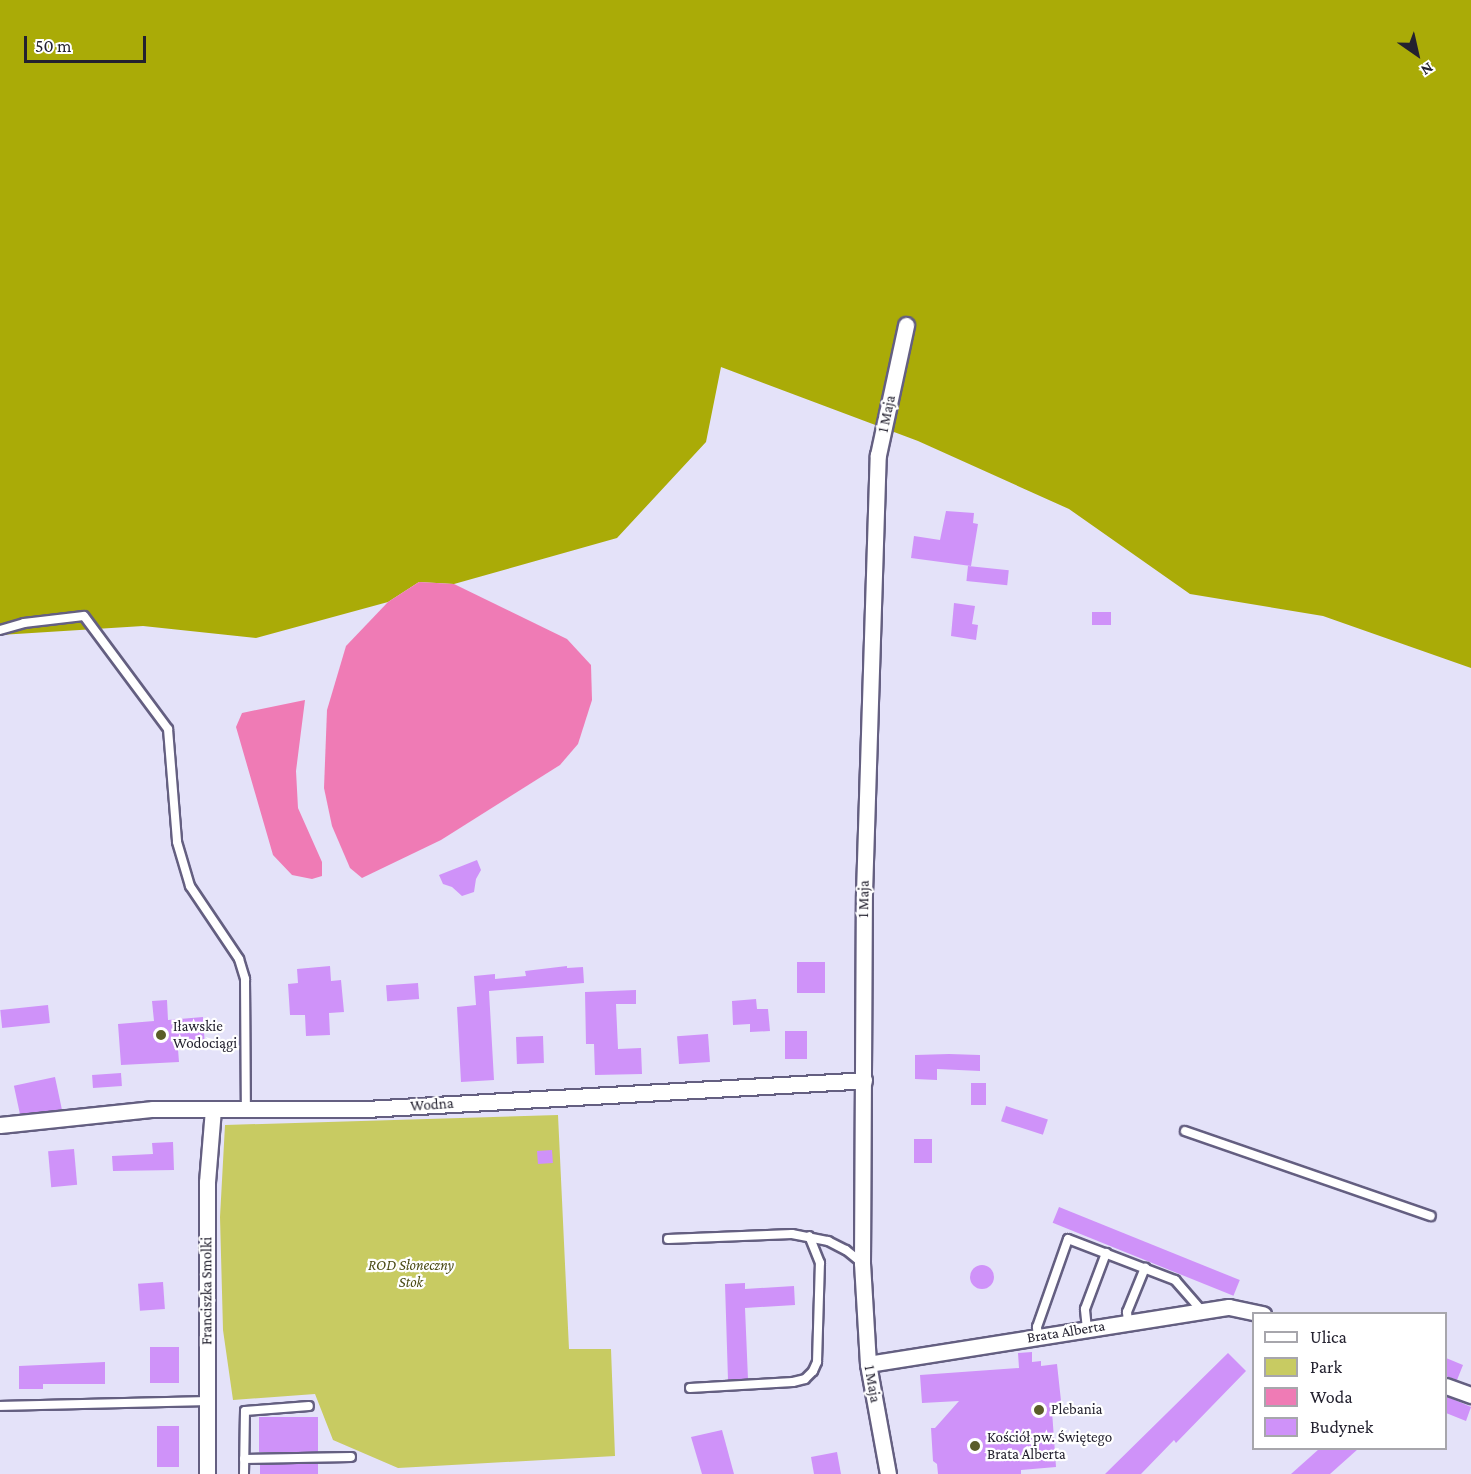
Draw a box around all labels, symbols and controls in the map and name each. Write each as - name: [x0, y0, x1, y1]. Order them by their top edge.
- scale bar: [27, 24, 148, 62]
- north arrow: [1387, 24, 1447, 84]
- text: 50 m: [35, 36, 72, 56]
- text: N: [1418, 59, 1437, 79]
- street label: 1 Maja: [874, 394, 900, 434]
- street label: 1 Maja: [855, 880, 873, 918]
- place label: Iławskie Wodociągi: [173, 1017, 237, 1052]
- marker: Iławskie Wodociągi: [154, 1028, 168, 1042]
- street label: Wodna: [410, 1095, 454, 1115]
- street label: Franciszka Smolki: [198, 1237, 216, 1345]
- park label: ROD Słoneczny Stok: [368, 1256, 454, 1291]
- legend: [1252, 1312, 1447, 1450]
- street label: Brata Alberta: [1026, 1317, 1106, 1347]
- text: Ulica: [1310, 1327, 1347, 1347]
- text: Park: [1310, 1357, 1342, 1377]
- street label: 1 Maja: [860, 1364, 884, 1404]
- text: Woda: [1310, 1387, 1353, 1407]
- place label: Plebania: [1051, 1401, 1103, 1419]
- marker: Plebania: [1032, 1403, 1046, 1417]
- text: Budynek: [1310, 1417, 1373, 1437]
- place label: Kościół pw. Świętego Brata Alberta: [987, 1428, 1112, 1463]
- marker: Kościół pw. Świętego Brata Alberta: [968, 1439, 982, 1453]

